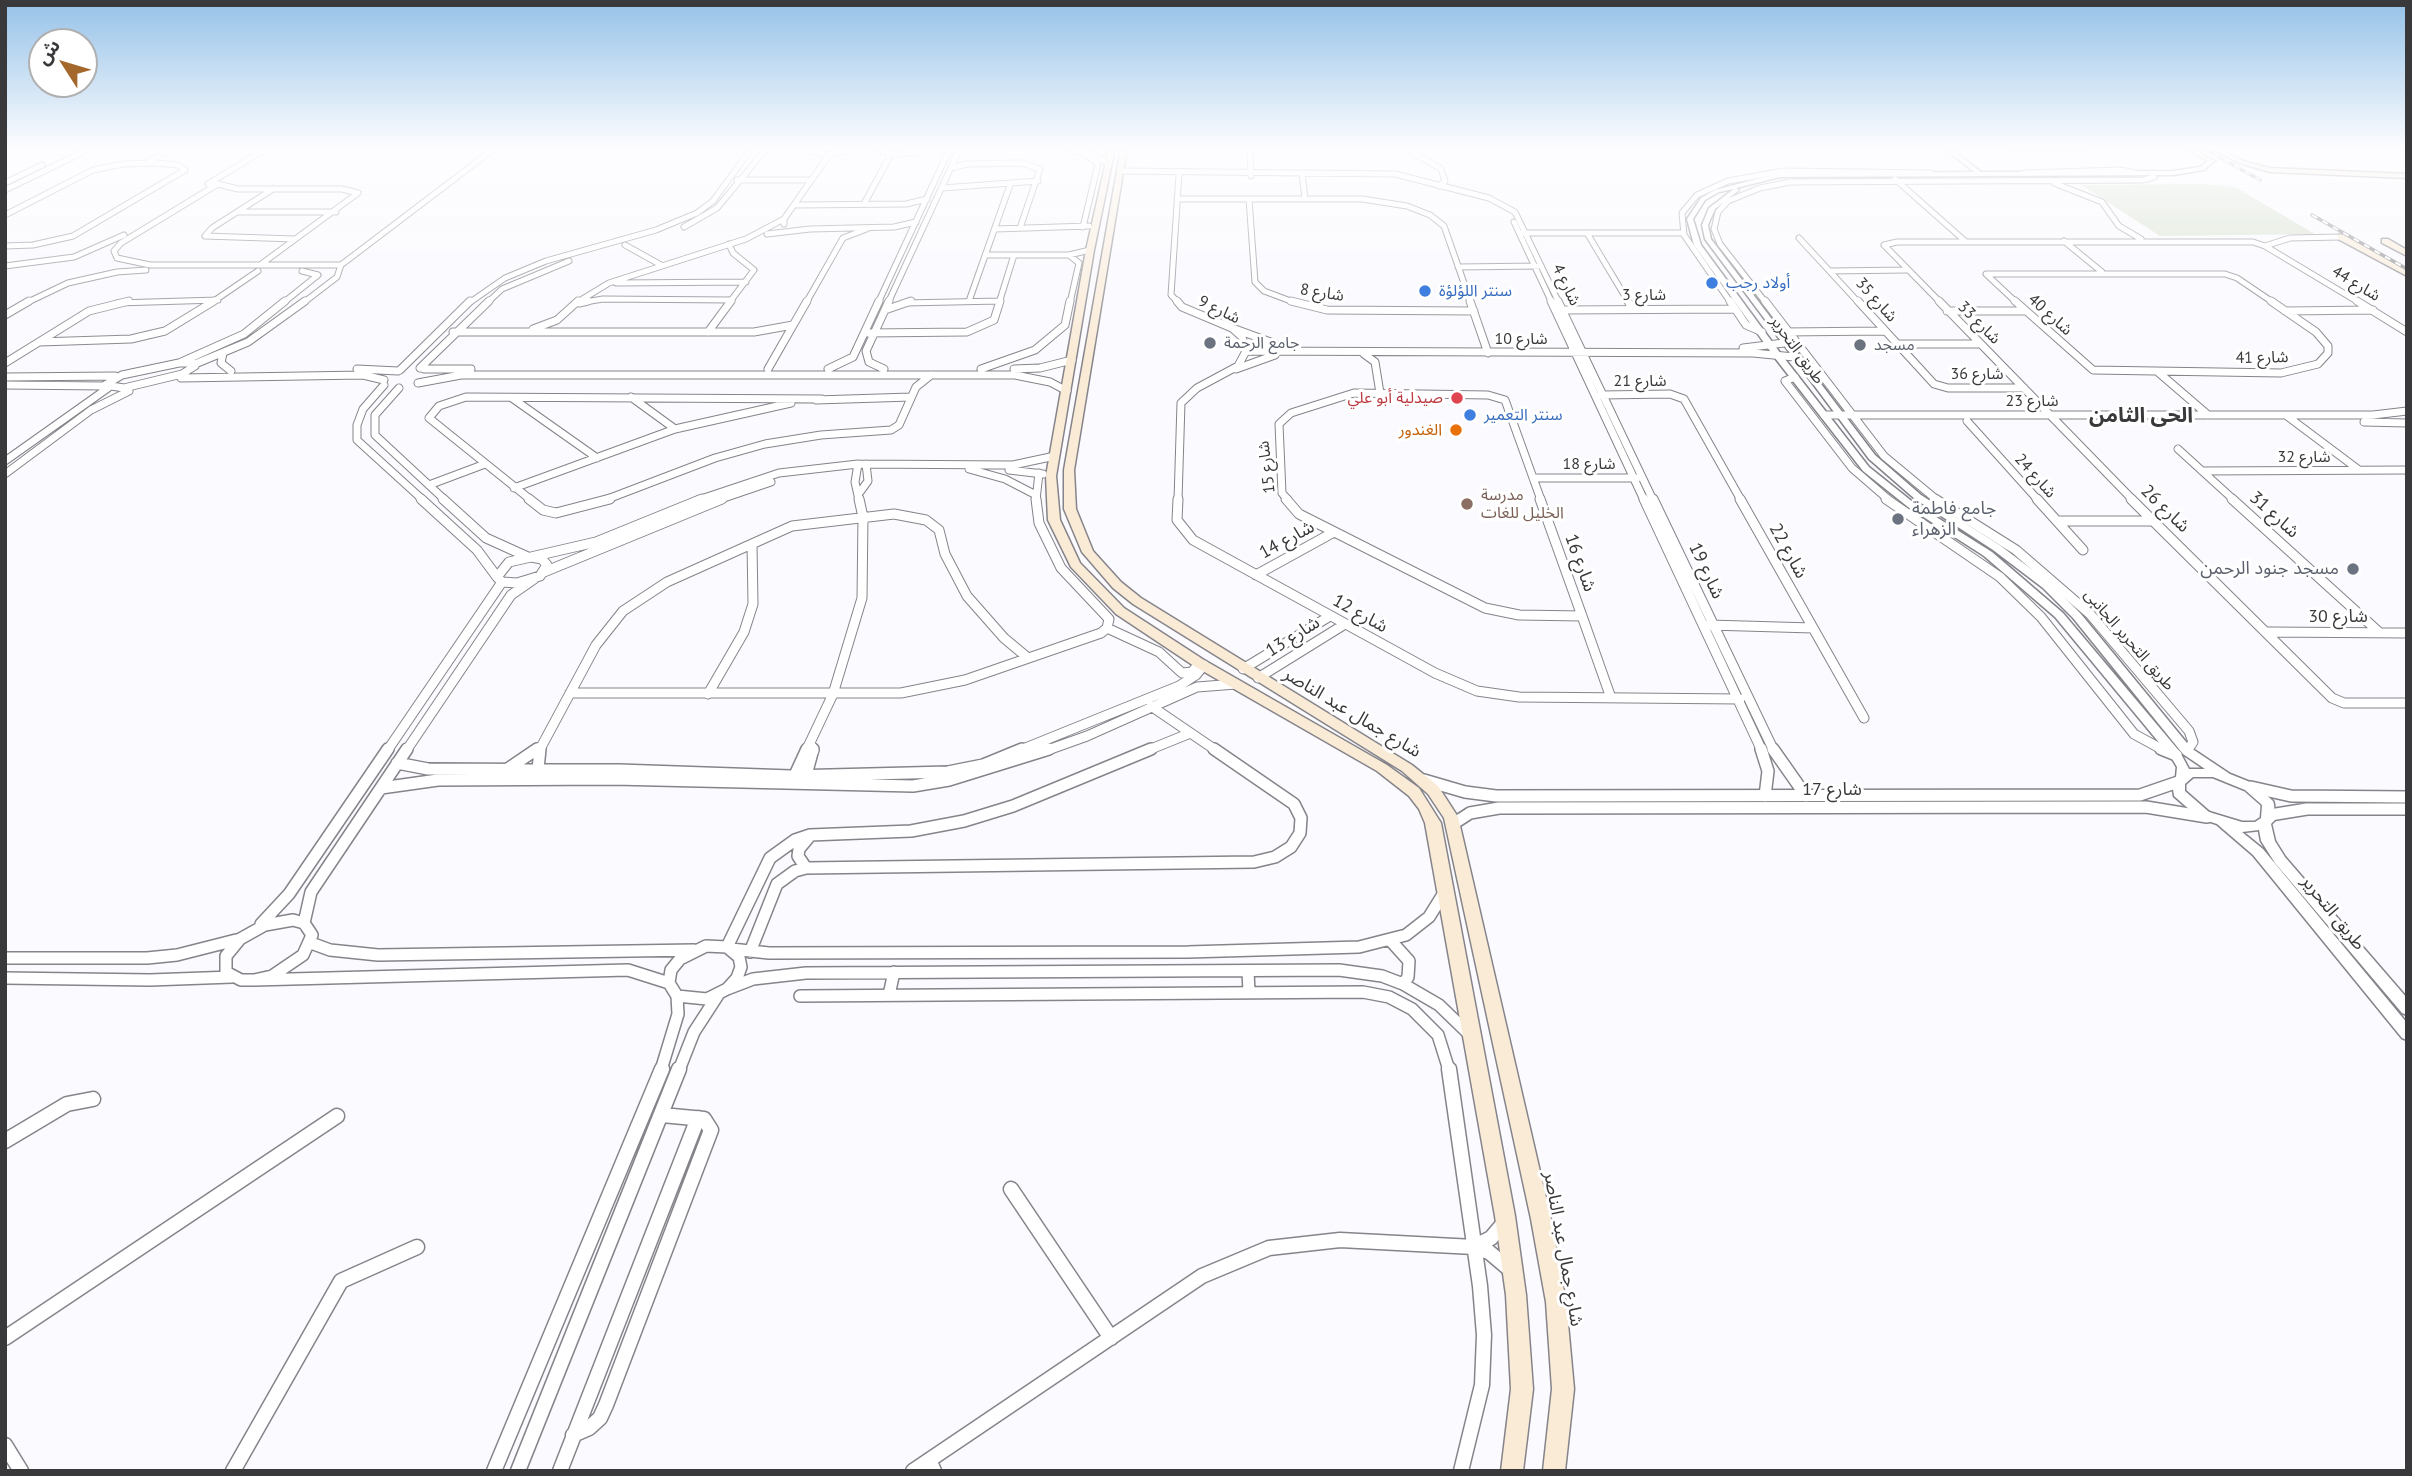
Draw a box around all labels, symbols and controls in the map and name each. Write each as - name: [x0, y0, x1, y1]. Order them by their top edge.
- north arrow: [28, 28, 98, 98]
- text: ش: [30, 34, 65, 69]
- street label: شارع 4: [1548, 261, 1584, 309]
- street label: شارع 44: [2328, 262, 2384, 306]
- place label: أولاد رجب: [1726, 273, 1790, 293]
- street label: شارع 35: [1851, 274, 1901, 326]
- marker: أولاد رجب: [1704, 275, 1720, 291]
- street label: شارع 8: [1299, 280, 1345, 306]
- place label: سنتر اللؤلؤة: [1439, 281, 1512, 301]
- marker: سنتر اللؤلؤة: [1417, 283, 1433, 299]
- street label: شارع 3: [1622, 285, 1666, 305]
- street label: شارع 40: [2024, 290, 2076, 340]
- street label: شارع 9: [1195, 292, 1243, 328]
- street label: شارع 33: [1954, 298, 2004, 348]
- street label: طريق التحرير: [1766, 312, 1828, 388]
- street label: شارع 10: [1495, 329, 1547, 349]
- place label: جامع الرحمة: [1224, 333, 1299, 353]
- marker: جامع الرحمة: [1202, 335, 1218, 351]
- place label: مسجد: [1874, 335, 1915, 355]
- marker: مسجد: [1852, 337, 1868, 353]
- street label: شارع 41: [2235, 348, 2289, 368]
- street label: شارع 36: [1951, 364, 2003, 384]
- street label: شارع 21: [1614, 371, 1666, 391]
- place label: صيدلية أبو علي: [1347, 388, 1443, 408]
- marker: صيدلية أبو علي: [1449, 390, 1465, 406]
- street label: شارع 23: [2006, 391, 2058, 411]
- district label: الحى الثامن: [2089, 403, 2193, 429]
- place label: سنتر التعمير: [1484, 405, 1562, 425]
- marker: سنتر التعمير: [1462, 407, 1478, 423]
- place label: الغندور: [1399, 420, 1442, 440]
- marker: الغندور: [1448, 422, 1464, 438]
- street label: شارع 15: [1254, 440, 1280, 494]
- street label: شارع 32: [2278, 447, 2330, 467]
- street label: شارع 24: [2010, 450, 2060, 502]
- street label: شارع 18: [1563, 454, 1615, 474]
- street label: شارع 26: [2136, 481, 2194, 537]
- place label: مدرسة الخليل للغات: [1481, 485, 1564, 523]
- street label: شارع 31: [2245, 487, 2303, 543]
- marker: مدرسة الخليل للغات: [1459, 496, 1475, 512]
- place label: جامع فاطمة الزهراء: [1912, 498, 1996, 540]
- marker: جامع فاطمة الزهراء: [1890, 511, 1906, 527]
- street label: شارع 14: [1256, 516, 1318, 564]
- street label: شارع 22: [1764, 520, 1812, 582]
- street label: شارع 16: [1560, 531, 1600, 595]
- street label: شارع 19: [1684, 539, 1728, 603]
- place label: مسجد جنود الرحمن: [2200, 558, 2339, 580]
- marker: مسجد جنود الرحمن: [2345, 561, 2361, 577]
- street label: طريق التحرير الجانبى: [2080, 585, 2178, 695]
- street label: شارع 12: [1329, 590, 1391, 638]
- street label: شارع 30: [2308, 606, 2368, 628]
- street label: شارع 13: [1262, 612, 1324, 662]
- street label: شارع جمال عبد الناصر: [1279, 663, 1425, 763]
- street label: شارع 17: [1802, 779, 1862, 801]
- street label: طريق التحرير: [2296, 871, 2370, 955]
- street label: شارع جمال عبد الناصر: [1539, 1170, 1587, 1328]

